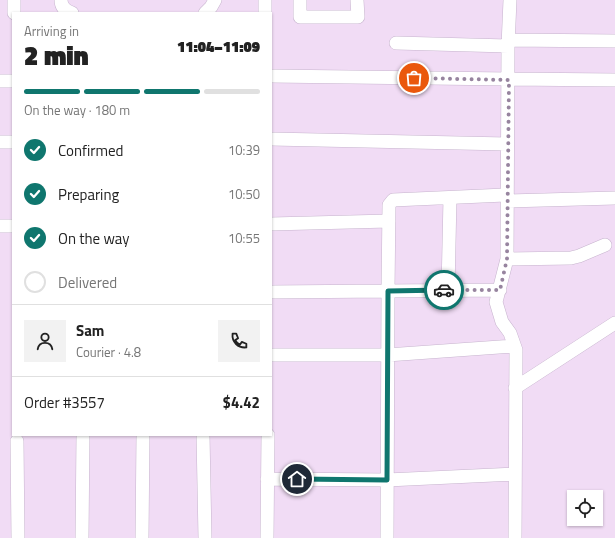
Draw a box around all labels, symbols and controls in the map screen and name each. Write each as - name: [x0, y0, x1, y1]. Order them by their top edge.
- text: Arriving in: [24, 21, 79, 41]
- text: 11:04–11:09: [177, 35, 260, 58]
- text: 2 min: [24, 36, 89, 75]
- pin: [397, 61, 431, 95]
- icon: bag: [403, 67, 425, 89]
- text: On the way · 180 m: [24, 100, 130, 120]
- icon: check: [24, 139, 46, 161]
- text: Confirmed: [58, 139, 123, 162]
- text: 10:39: [228, 140, 260, 160]
- icon: check: [24, 183, 46, 205]
- text: Preparing: [58, 183, 119, 206]
- text: 10:50: [228, 184, 260, 204]
- icon: check: [24, 227, 46, 249]
- text: On the way: [58, 227, 130, 250]
- text: 10:55: [228, 228, 260, 248]
- courier: [424, 270, 464, 310]
- text: Delivered: [58, 271, 117, 294]
- icon: car: [433, 279, 455, 301]
- text: Sam: [76, 319, 104, 342]
- button: person: [24, 320, 66, 362]
- button: phone: [218, 320, 260, 362]
- text: Courier · 4.8: [76, 342, 141, 362]
- text: Order #3557: [24, 391, 105, 414]
- text: $4.42: [223, 391, 260, 414]
- pin: [280, 462, 314, 496]
- icon: home: [286, 468, 308, 490]
- map controls: [567, 490, 603, 526]
- button: locate: [567, 490, 603, 526]

